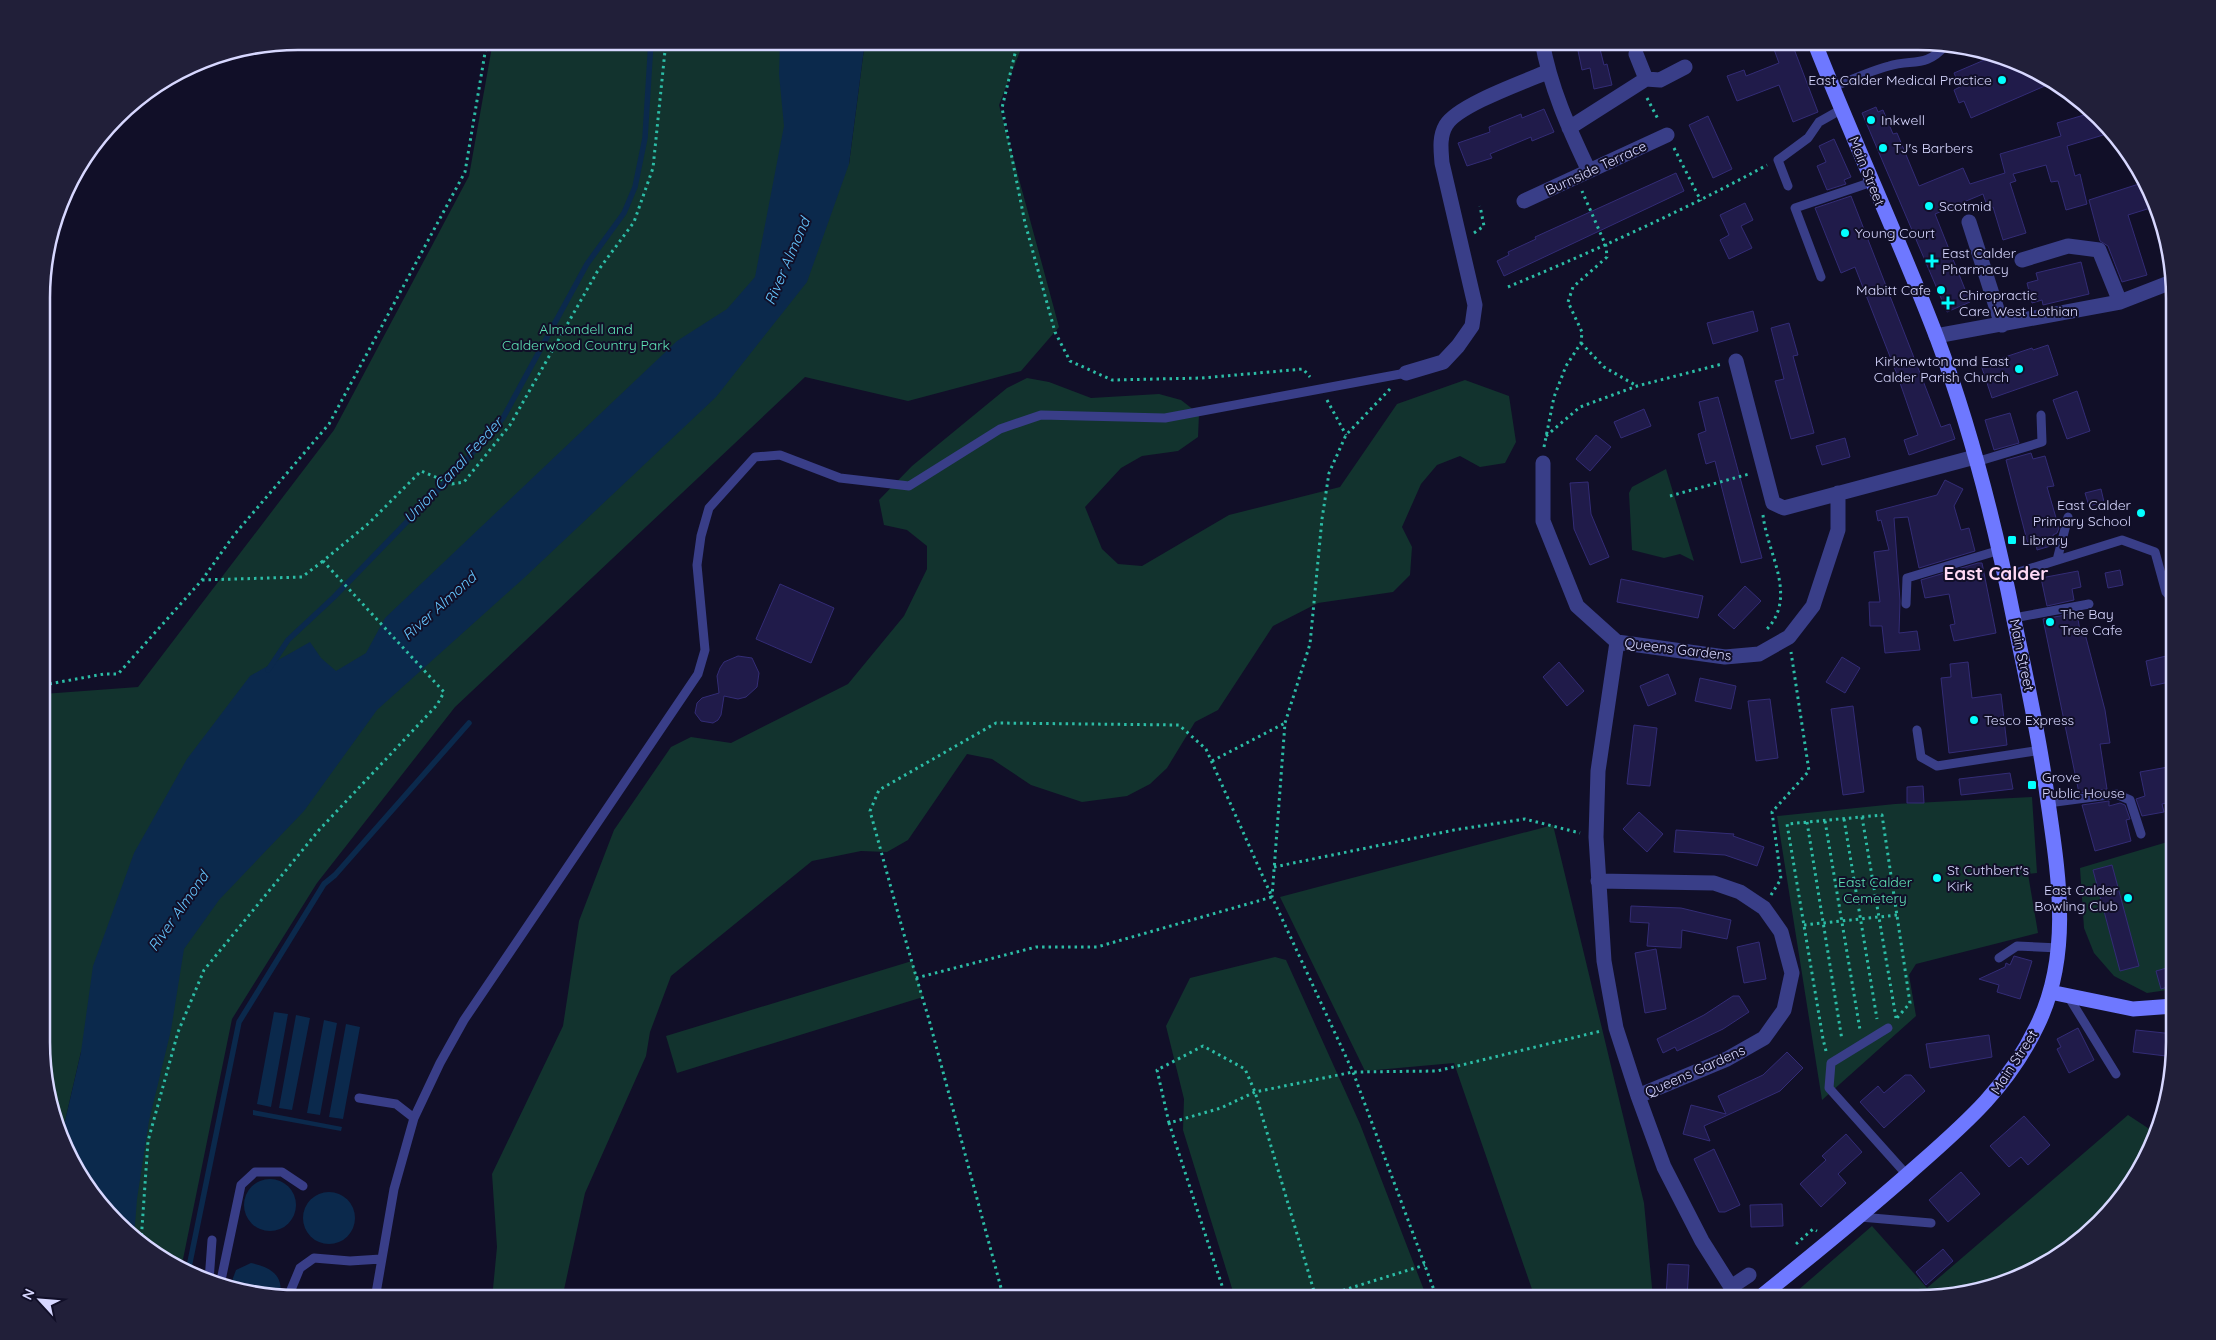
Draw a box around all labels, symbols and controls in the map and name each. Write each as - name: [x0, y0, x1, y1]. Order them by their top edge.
- place label: East Calder Medical Practice: [1808, 71, 1992, 89]
- marker: East Calder Medical Practice: [1996, 74, 2008, 86]
- place label: Inkwell: [1881, 111, 1925, 129]
- marker: Inkwell: [1865, 114, 1877, 126]
- street label: Main Street: [1845, 134, 1889, 209]
- street label: Burnside Terrace: [1543, 137, 1649, 199]
- place label: TJ's Barbers: [1893, 139, 1973, 157]
- marker: TJ's Barbers: [1877, 142, 1889, 154]
- place label: Scotmid: [1939, 197, 1992, 215]
- marker: Scotmid: [1923, 200, 1935, 212]
- water label: River Almond: [760, 213, 815, 308]
- place label: Young Court: [1855, 224, 1935, 242]
- marker: Young Court: [1839, 227, 1851, 239]
- place label: East Calder Pharmacy: [1942, 244, 2017, 278]
- marker: East Calder Pharmacy: [1926, 255, 1938, 267]
- place label: Mabitt Cafe: [1856, 281, 1931, 299]
- marker: Mabitt Cafe: [1935, 284, 1947, 296]
- place label: Chiropractic Care West Lothian: [1959, 286, 2078, 320]
- marker: Chiropractic Care West Lothian: [1941, 296, 1955, 310]
- park label: Almondell and Calderwood Country Park: [502, 320, 670, 354]
- place label: Kirknewton and East Calder Parish Church: [1874, 352, 2009, 386]
- marker: Kirknewton and East Calder Parish Church: [2013, 363, 2025, 375]
- water label: Union Canal Feeder: [399, 412, 508, 527]
- place label: East Calder Primary School: [2033, 496, 2132, 530]
- marker: East Calder Primary School: [2135, 507, 2147, 519]
- place label: Library: [2022, 531, 2068, 549]
- marker: Library: [2006, 534, 2018, 546]
- district label: East Calder: [1943, 561, 2049, 585]
- water label: River Almond: [398, 567, 481, 644]
- place label: The Bay Tree Cafe: [2060, 605, 2122, 639]
- marker: The Bay Tree Cafe: [2044, 616, 2056, 628]
- street label: Main Street: [2006, 617, 2038, 693]
- street label: Queens Gardens: [1623, 634, 1733, 664]
- place label: Tesco Express: [1984, 711, 2074, 729]
- marker: Tesco Express: [1968, 714, 1980, 726]
- place label: Grove Public House: [2042, 768, 2125, 802]
- marker: Grove Public House: [2026, 779, 2038, 791]
- place label: St Cuthbert's Kirk: [1947, 861, 2029, 895]
- water label: River Almond: [144, 866, 214, 955]
- marker: St Cuthbert's Kirk: [1931, 872, 1943, 884]
- park label: East Calder Cemetery: [1838, 873, 1913, 907]
- place label: East Calder Bowling Club: [2034, 881, 2119, 915]
- marker: East Calder Bowling Club: [2122, 892, 2134, 904]
- street label: Main Street: [1987, 1026, 2042, 1098]
- street label: Queens Gardens: [1642, 1041, 1748, 1101]
- north arrow: [15, 1275, 65, 1325]
- text: N: [18, 1286, 39, 1303]

